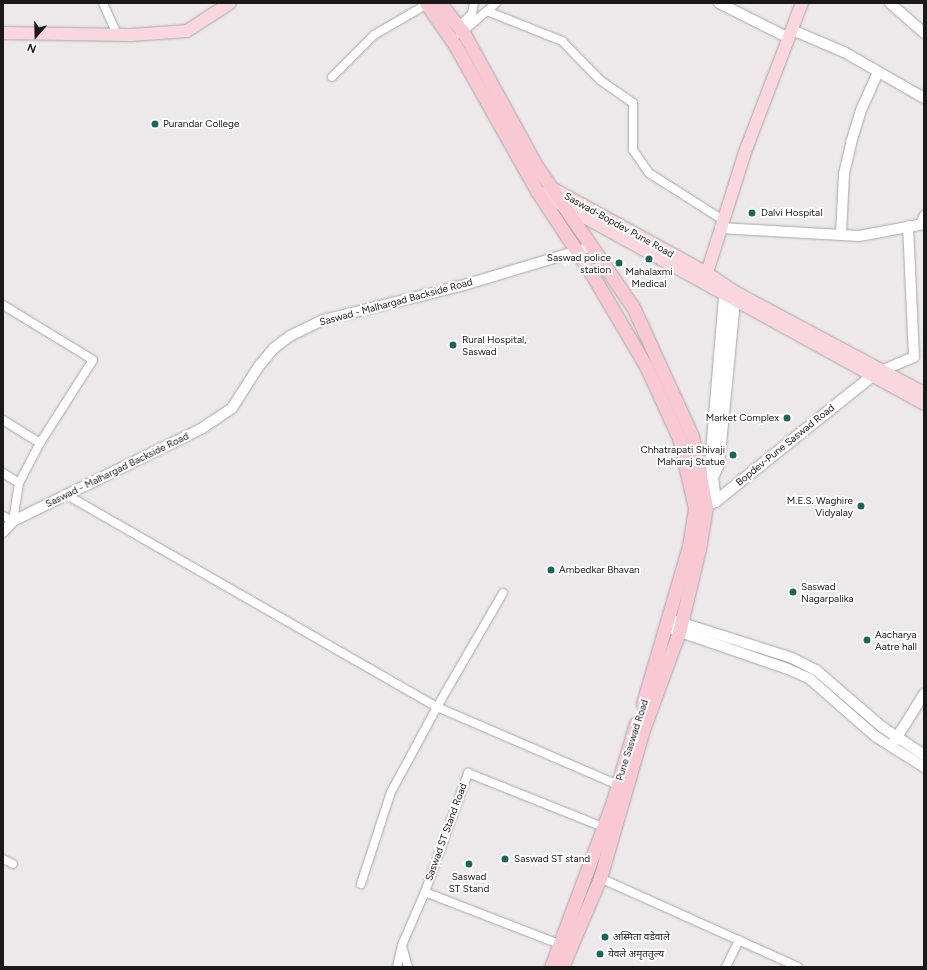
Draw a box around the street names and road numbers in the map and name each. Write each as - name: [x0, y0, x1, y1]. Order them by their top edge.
- street label: Saswad-Bopdev Pune Road: [562, 190, 676, 260]
- street label: Saswad - Malhargad Backside Road: [318, 276, 474, 328]
- street label: Bopdev-Pune Saswad Road: [733, 402, 837, 488]
- street label: Saswad - Malhargad Backside Road: [43, 430, 191, 510]
- street label: Pune Saswad Road: [613, 698, 651, 782]
- street label: Saswad ST Stand Road: [423, 782, 469, 882]

